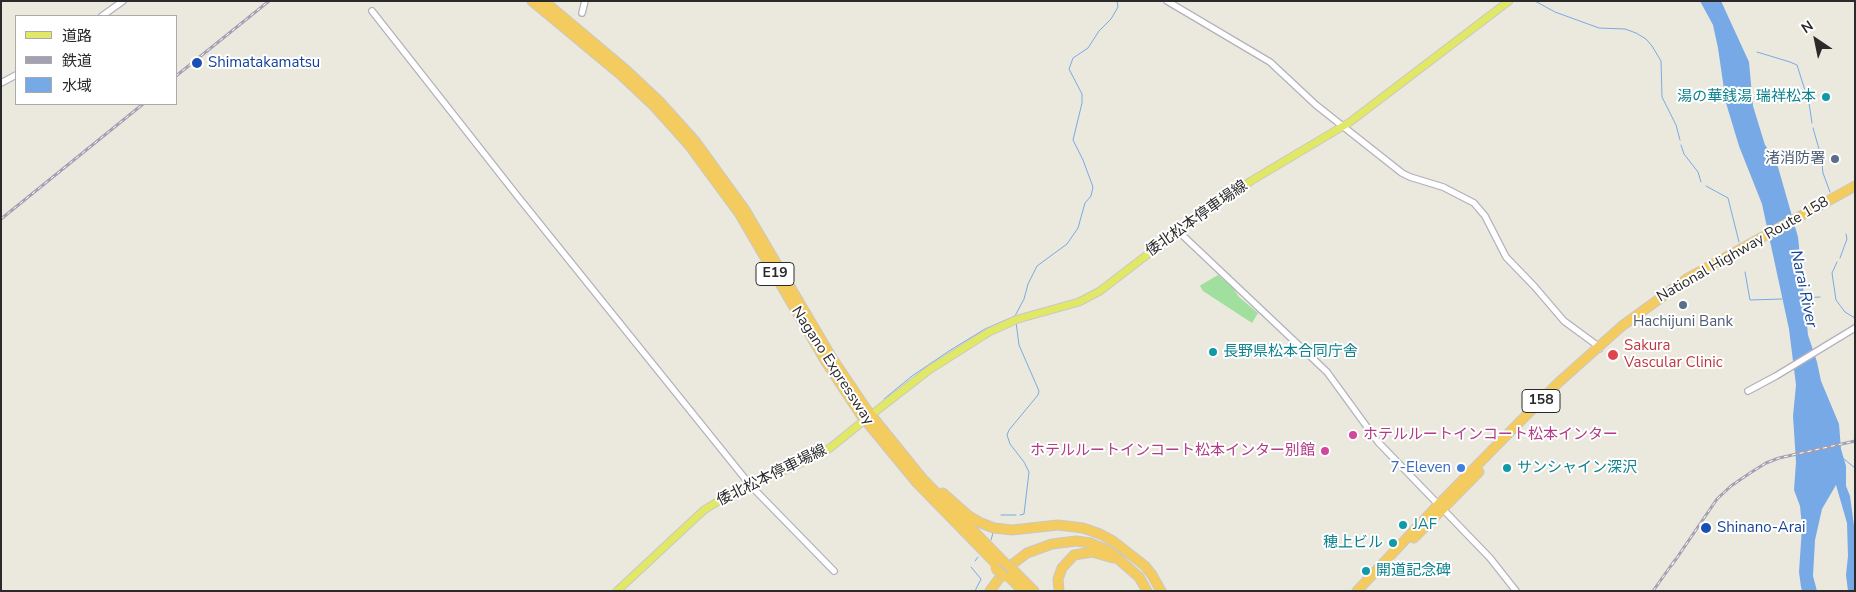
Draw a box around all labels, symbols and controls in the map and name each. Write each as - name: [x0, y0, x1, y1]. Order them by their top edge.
- legend: [15, 15, 178, 105]
- north arrow: [1791, 15, 1841, 65]
- text: N: [1798, 16, 1817, 38]
- text: 道路: [62, 26, 92, 46]
- text: 鉄道: [62, 51, 92, 71]
- place label: Shimatakamatsu: [208, 54, 320, 72]
- marker: Shimatakamatsu: [190, 56, 204, 70]
- text: 水域: [62, 76, 92, 96]
- place label: 湯の華銭湯 瑞祥松本: [1677, 88, 1816, 106]
- marker: 湯の華銭湯 瑞祥松本: [1820, 91, 1832, 103]
- place label: 渚消防署: [1765, 150, 1825, 168]
- marker: 渚消防署: [1829, 153, 1841, 165]
- street label: 倭北松本停車場線: [1143, 177, 1251, 261]
- street label: National Highway Route 158: [1654, 193, 1832, 307]
- water label: Narai River: [1785, 248, 1821, 330]
- road number: E19: [756, 262, 794, 286]
- marker: Hachijuni Bank: [1677, 299, 1689, 311]
- street label: Nagano Expressway: [787, 303, 877, 429]
- place label: Hachijuni Bank: [1633, 313, 1733, 331]
- place label: Sakura Vascular Clinic: [1624, 337, 1723, 372]
- place label: 長野県松本合同庁舎: [1223, 343, 1358, 361]
- marker: 長野県松本合同庁舎: [1207, 346, 1219, 358]
- marker: Sakura Vascular Clinic: [1606, 348, 1620, 362]
- road number: 158: [1522, 390, 1560, 412]
- place label: ホテルルートインコート松本インター: [1363, 426, 1618, 444]
- marker: ホテルルートインコート松本インター: [1347, 429, 1359, 441]
- street label: 倭北松本停車場線: [714, 442, 830, 510]
- place label: ホテルルートインコート松本インター別館: [1030, 442, 1315, 460]
- marker: ホテルルートインコート松本インター別館: [1319, 445, 1331, 457]
- place label: 7-Eleven: [1391, 459, 1451, 477]
- place label: サンシャイン深沢: [1517, 459, 1637, 477]
- marker: 7-Eleven: [1455, 462, 1467, 474]
- marker: サンシャイン深沢: [1501, 462, 1513, 474]
- place label: JAF: [1413, 516, 1437, 534]
- marker: JAF: [1397, 519, 1409, 531]
- place label: Shinano-Arai: [1717, 519, 1806, 537]
- marker: Shinano-Arai: [1699, 521, 1713, 535]
- place label: 穂上ビル: [1323, 534, 1383, 552]
- marker: 穂上ビル: [1387, 537, 1399, 549]
- place label: 開道記念碑: [1376, 562, 1451, 580]
- marker: 開道記念碑: [1360, 565, 1372, 577]

